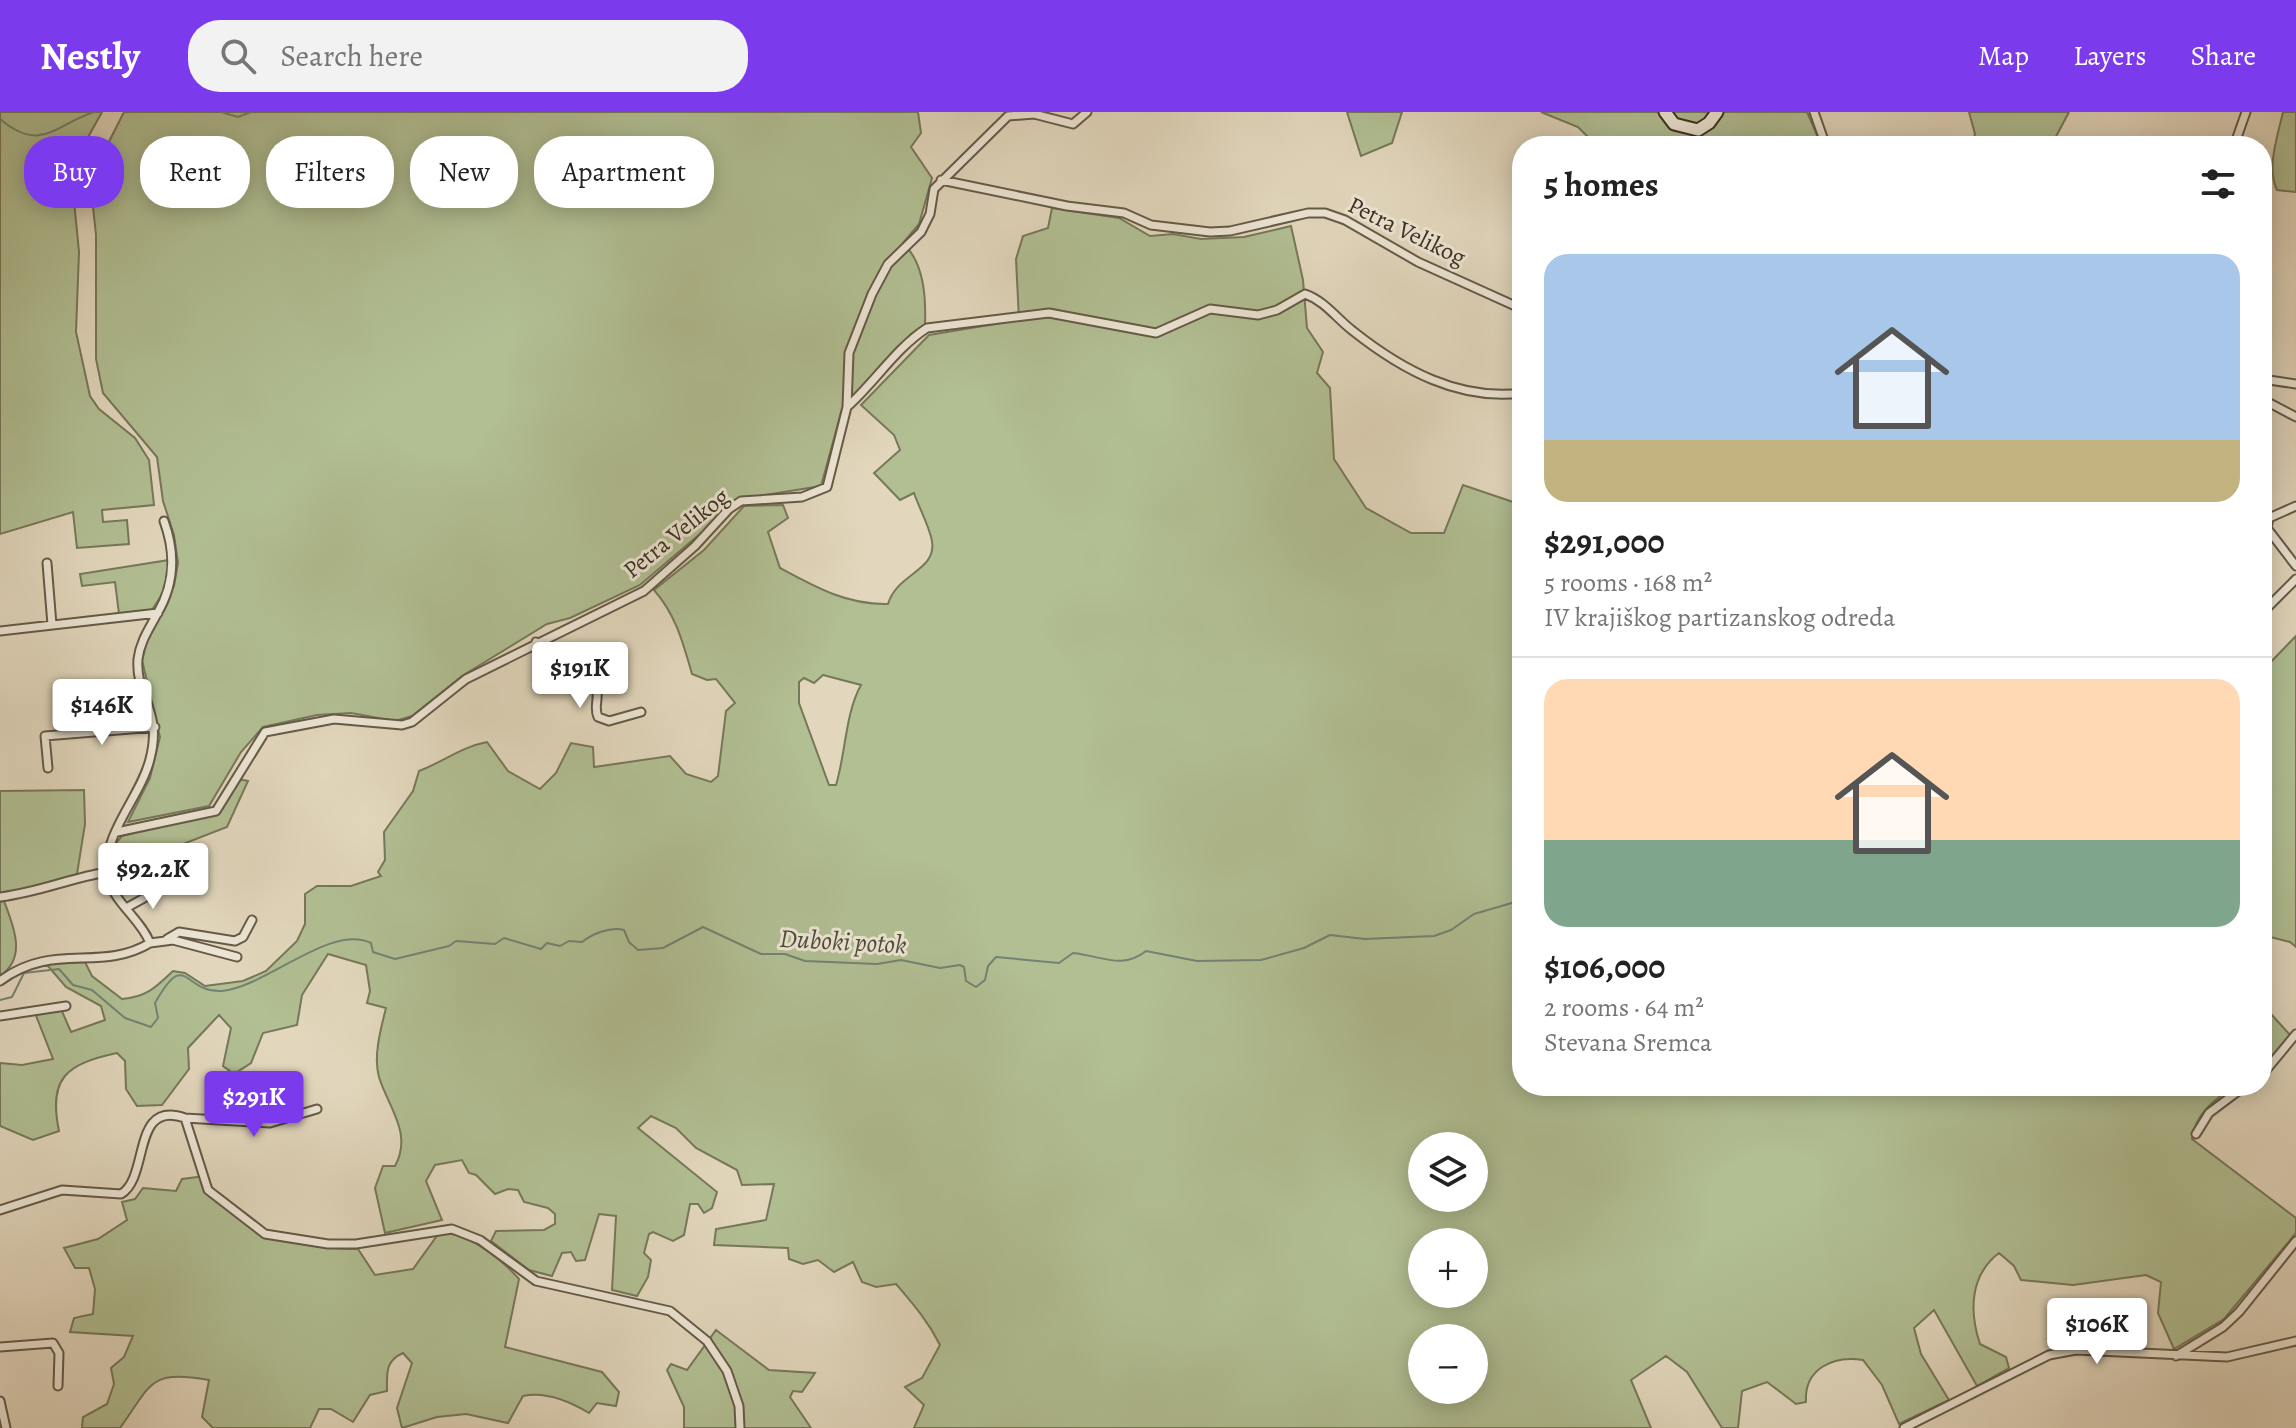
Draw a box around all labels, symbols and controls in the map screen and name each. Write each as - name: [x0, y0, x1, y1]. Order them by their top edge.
- search box: [188, 20, 748, 92]
- text: Nestly: [40, 30, 140, 82]
- icon: search: [216, 34, 260, 78]
- text: Search here: [280, 36, 423, 76]
- text: Map: [1978, 37, 2029, 75]
- text: Layers: [2073, 37, 2146, 75]
- text: Share: [2190, 37, 2256, 75]
- chip: Buy: [24, 136, 124, 208]
- chip: Rent: [140, 136, 250, 208]
- chip: Filters: [266, 136, 394, 208]
- chip: New: [410, 136, 518, 208]
- chip: Apartment: [534, 136, 714, 208]
- text: 5 homes: [1544, 161, 1659, 208]
- icon: filters: [2196, 162, 2240, 206]
- street label: Petra Velikog: [1343, 189, 1471, 273]
- icon: home: [1820, 306, 1964, 450]
- street label: Petra Velikog: [616, 480, 736, 586]
- text: $291,000: [1544, 518, 1665, 565]
- text: 5 rooms · 168 m²: [1544, 565, 1712, 600]
- text: IV krajiškog partizanskog odreda: [1544, 600, 1895, 635]
- pin: $191K: [524, 642, 636, 710]
- text: $191K: [550, 650, 610, 685]
- pin: $146K: [46, 679, 158, 747]
- text: $146K: [71, 687, 133, 722]
- icon: home: [1820, 731, 1964, 875]
- pin: $92.2K: [88, 843, 218, 911]
- text: $92.2K: [116, 851, 190, 886]
- water label: Duboki potok: [778, 921, 907, 962]
- text: $106,000: [1544, 943, 1665, 990]
- text: 2 rooms · 64 m²: [1544, 990, 1704, 1025]
- text: Stevana Sremca: [1544, 1025, 1712, 1060]
- pin: $291K: [198, 1071, 310, 1139]
- text: $291K: [222, 1079, 286, 1114]
- map controls: [1408, 1132, 1488, 1404]
- button: layers: [1408, 1132, 1488, 1212]
- button: +: [1408, 1228, 1488, 1308]
- pin: $106K: [2041, 1298, 2153, 1366]
- text: $106K: [2065, 1306, 2129, 1341]
- button: −: [1408, 1324, 1488, 1404]

